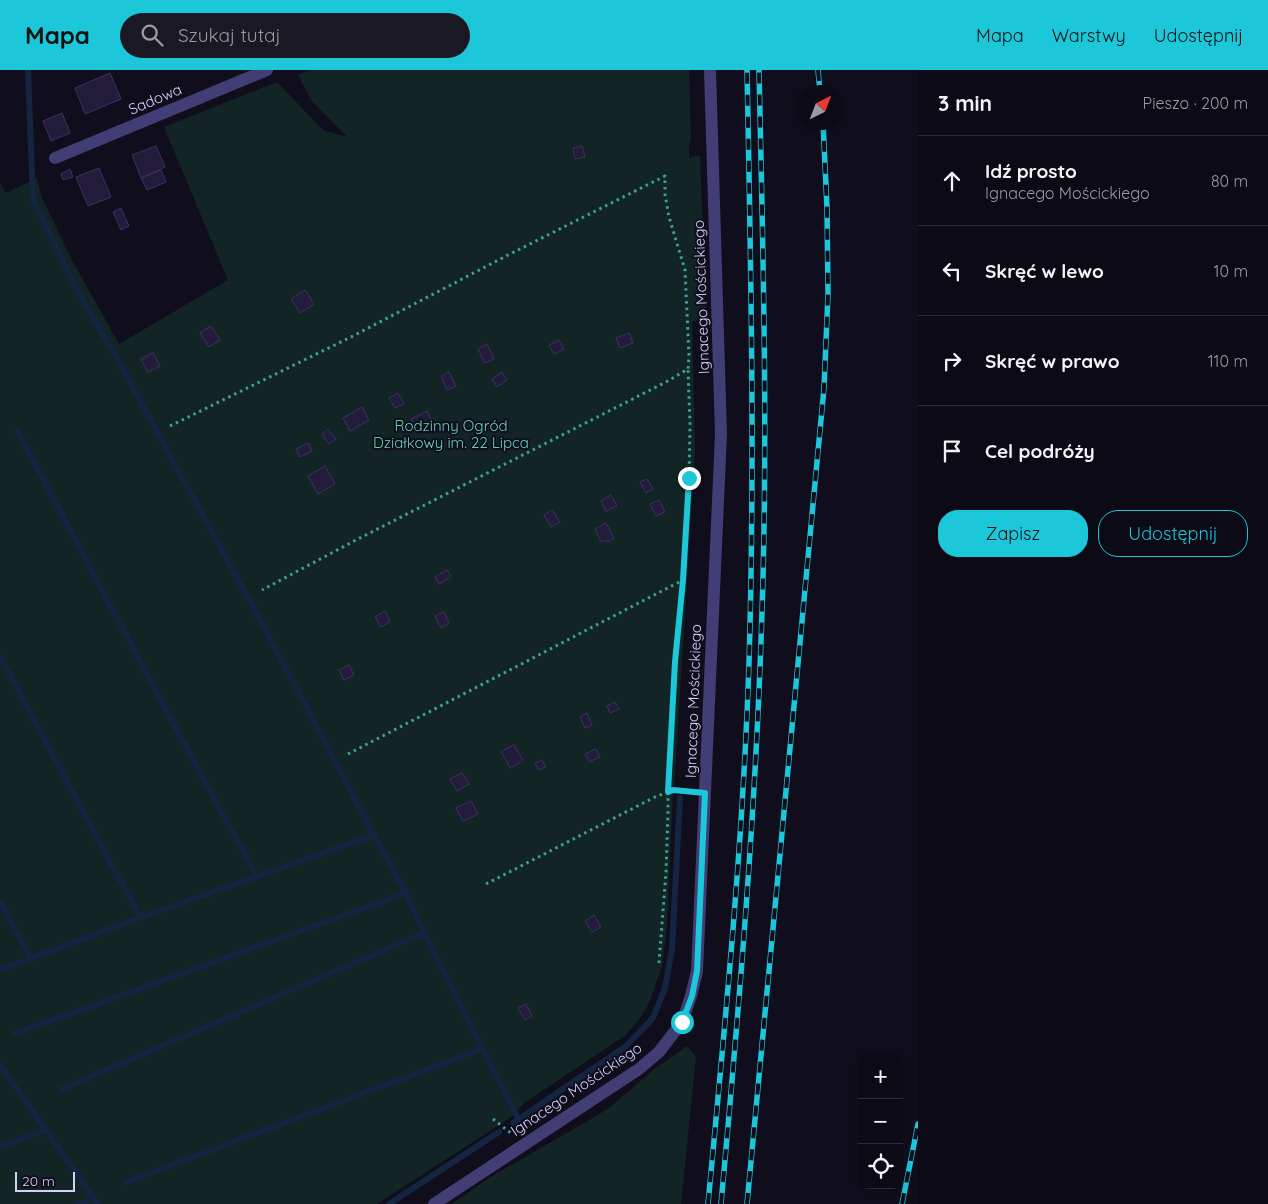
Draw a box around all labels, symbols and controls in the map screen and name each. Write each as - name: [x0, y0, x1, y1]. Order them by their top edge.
- search box: [120, 13, 470, 58]
- text: Mapa: [25, 20, 90, 50]
- icon: search: [138, 21, 166, 49]
- text: Szukaj tutaj: [178, 23, 281, 47]
- text: Mapa: [976, 24, 1024, 47]
- text: Warstwy: [1052, 24, 1126, 47]
- text: Udostępnij: [1154, 24, 1243, 47]
- street label: Sadowa: [125, 79, 185, 119]
- north arrow: [798, 85, 843, 130]
- text: 3 min: [938, 90, 992, 116]
- text: Pieszo · 200 m: [1143, 93, 1248, 113]
- text: Idź prosto: [985, 159, 1077, 183]
- icon: ahead: [938, 167, 966, 195]
- text: 80 m: [1211, 171, 1248, 191]
- text: Ignacego Mościckiego: [985, 183, 1150, 203]
- street label: Ignacego Mościckiego: [689, 220, 713, 374]
- icon: left: [938, 257, 966, 285]
- text: Skręć w lewo: [985, 259, 1104, 283]
- text: 10 m: [1214, 261, 1248, 281]
- icon: right: [938, 347, 966, 375]
- text: Skręć w prawo: [985, 349, 1120, 373]
- text: 110 m: [1208, 351, 1248, 371]
- park label: Rodzinny Ogród Działkowy im. 22 Lipca: [373, 416, 529, 452]
- icon: arrive: [938, 437, 966, 465]
- text: Cel podróży: [985, 439, 1095, 463]
- route end: [678, 467, 701, 490]
- button: Zapisz: [938, 510, 1088, 557]
- button: Udostępnij: [1098, 510, 1248, 557]
- street label: Ignacego Mościckiego: [681, 624, 705, 778]
- route start: [671, 1011, 694, 1034]
- street label: Ignacego Mościckiego: [507, 1038, 645, 1140]
- map controls: [858, 1054, 903, 1189]
- button: +: [858, 1054, 903, 1099]
- button: −: [858, 1099, 903, 1144]
- button: locate: [858, 1144, 903, 1189]
- scale bar: [15, 1169, 75, 1192]
- text: 20 m: [22, 1172, 55, 1190]

